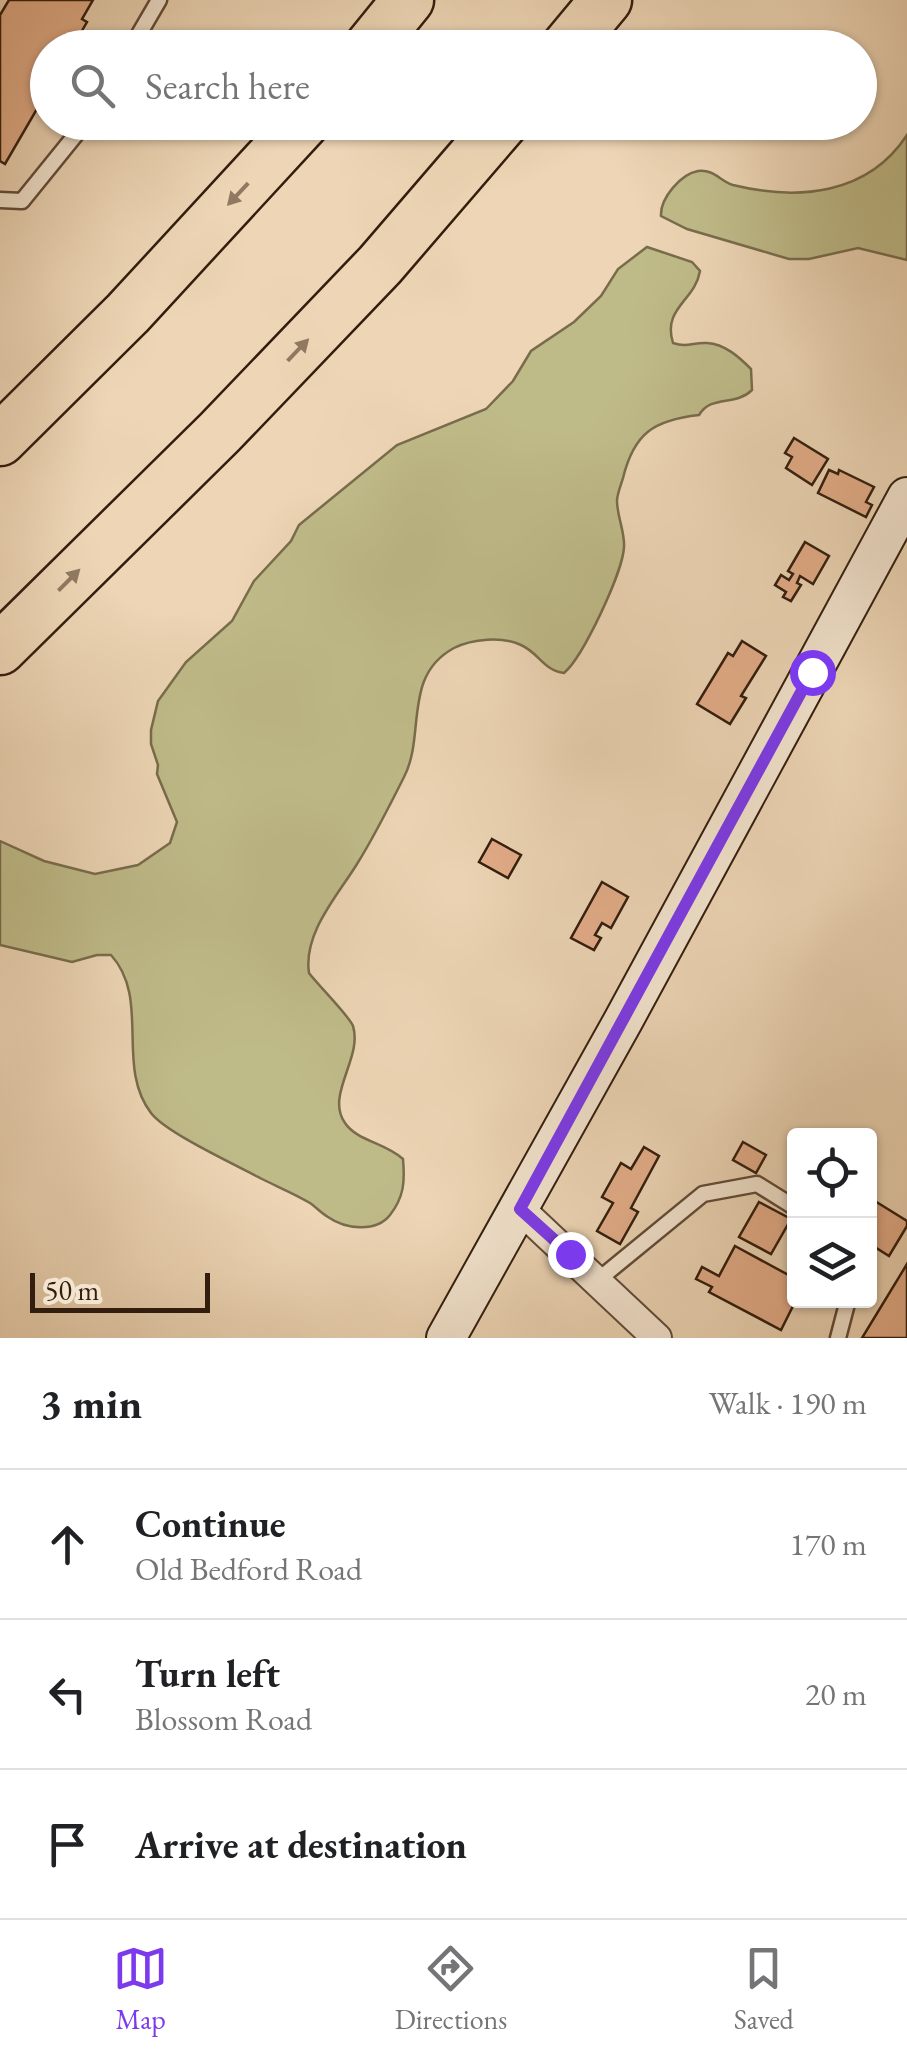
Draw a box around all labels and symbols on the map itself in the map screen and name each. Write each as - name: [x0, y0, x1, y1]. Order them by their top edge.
- one-way arrow: [227, 182, 250, 206]
- one-way arrow: [286, 338, 309, 362]
- one-way arrow: [57, 569, 81, 593]
- route start: [790, 650, 836, 696]
- route end: [548, 1232, 594, 1278]
- scale bar: [30, 1268, 210, 1312]

